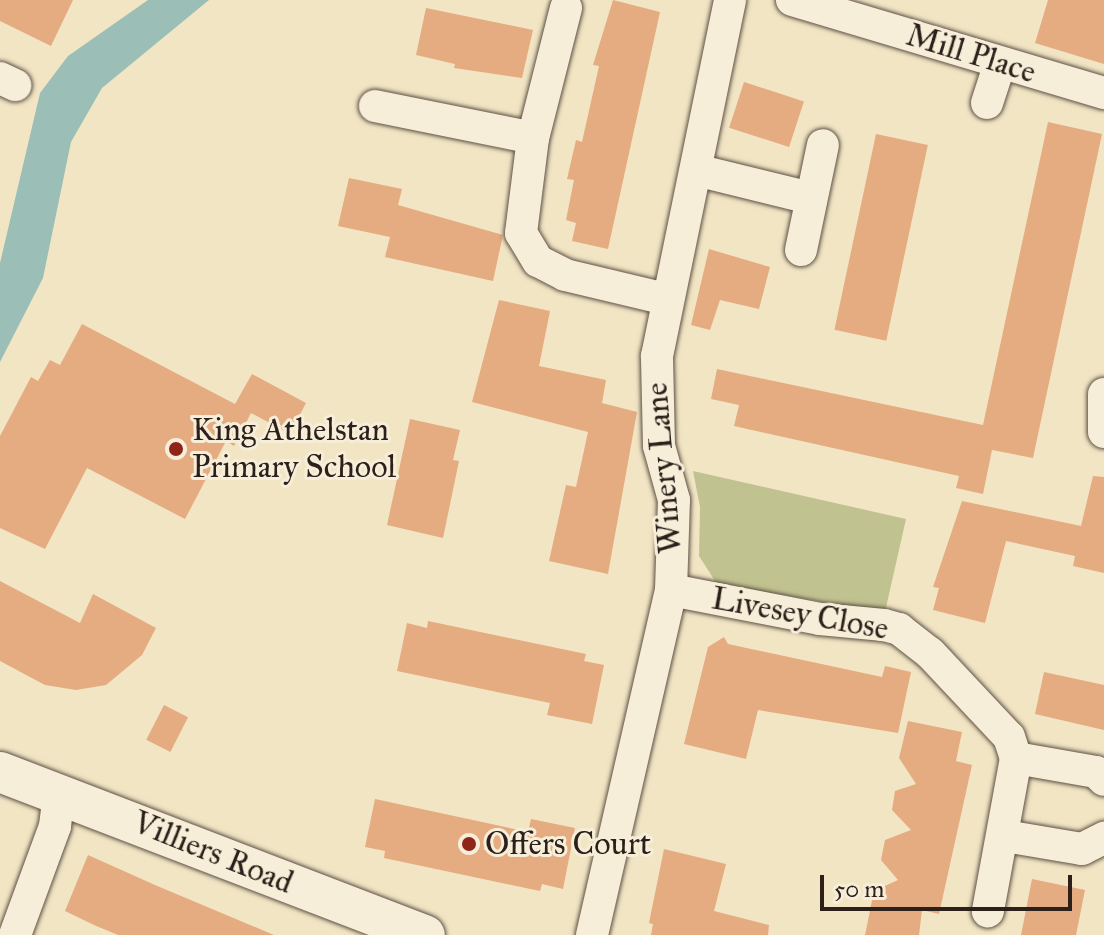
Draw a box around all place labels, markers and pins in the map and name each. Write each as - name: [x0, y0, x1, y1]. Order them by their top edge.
- place label: King Athelstan Primary School: [192, 412, 396, 487]
- marker: King Athelstan Primary School: [167, 440, 185, 458]
- place label: Offers Court: [485, 825, 651, 863]
- marker: Offers Court: [460, 835, 478, 853]

